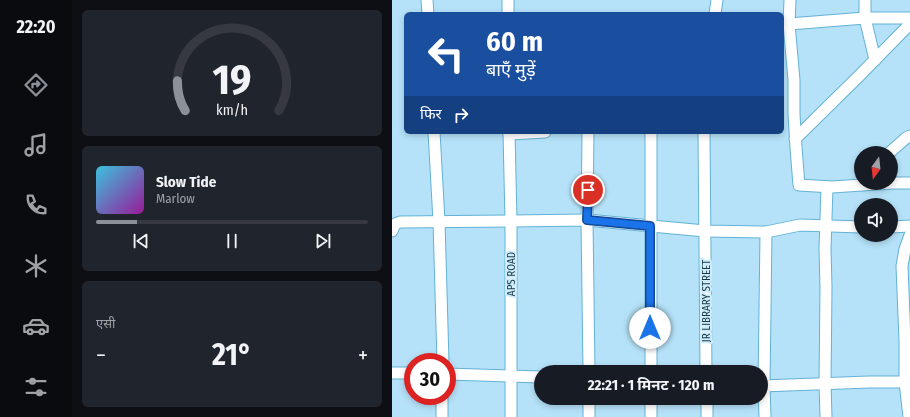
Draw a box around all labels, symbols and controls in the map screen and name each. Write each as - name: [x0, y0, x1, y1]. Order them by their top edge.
- text: 22:20: [17, 16, 55, 38]
- text: 60 m: [486, 25, 543, 58]
- icon: left: [420, 28, 472, 80]
- text: 19: [212, 55, 252, 105]
- text: बाएँ मुड़ें: [486, 59, 536, 81]
- icon: directions: [22, 71, 50, 99]
- text: km/h: [216, 101, 248, 118]
- icon: right: [450, 104, 472, 126]
- text: फिर: [420, 105, 442, 123]
- icon: music: [22, 131, 50, 159]
- north arrow: [854, 146, 898, 190]
- map controls: [854, 146, 898, 242]
- text: Slow Tide: [156, 173, 216, 191]
- pin: [571, 173, 605, 207]
- icon: arrive: [577, 179, 599, 201]
- icon: phone: [22, 191, 50, 219]
- text: Marlow: [156, 191, 195, 206]
- button: sound: [854, 198, 898, 242]
- icon: previous: [130, 230, 152, 252]
- icon: pause: [221, 230, 243, 252]
- icon: next: [312, 230, 334, 252]
- icon: climate: [22, 252, 50, 280]
- street label: APS ROAD: [505, 252, 518, 296]
- street label: JR LIBRARY STREET: [700, 259, 713, 342]
- position arrow: [629, 307, 671, 349]
- icon: car: [22, 312, 50, 340]
- text: एसी: [96, 316, 115, 331]
- text: 21°: [212, 337, 252, 373]
- text: −: [96, 342, 106, 369]
- text: +: [358, 342, 368, 369]
- speed limit sign: 30: [404, 353, 456, 405]
- icon: filters: [22, 373, 50, 401]
- text: 22:21 · 1 मिनट · 120 m: [588, 376, 714, 394]

